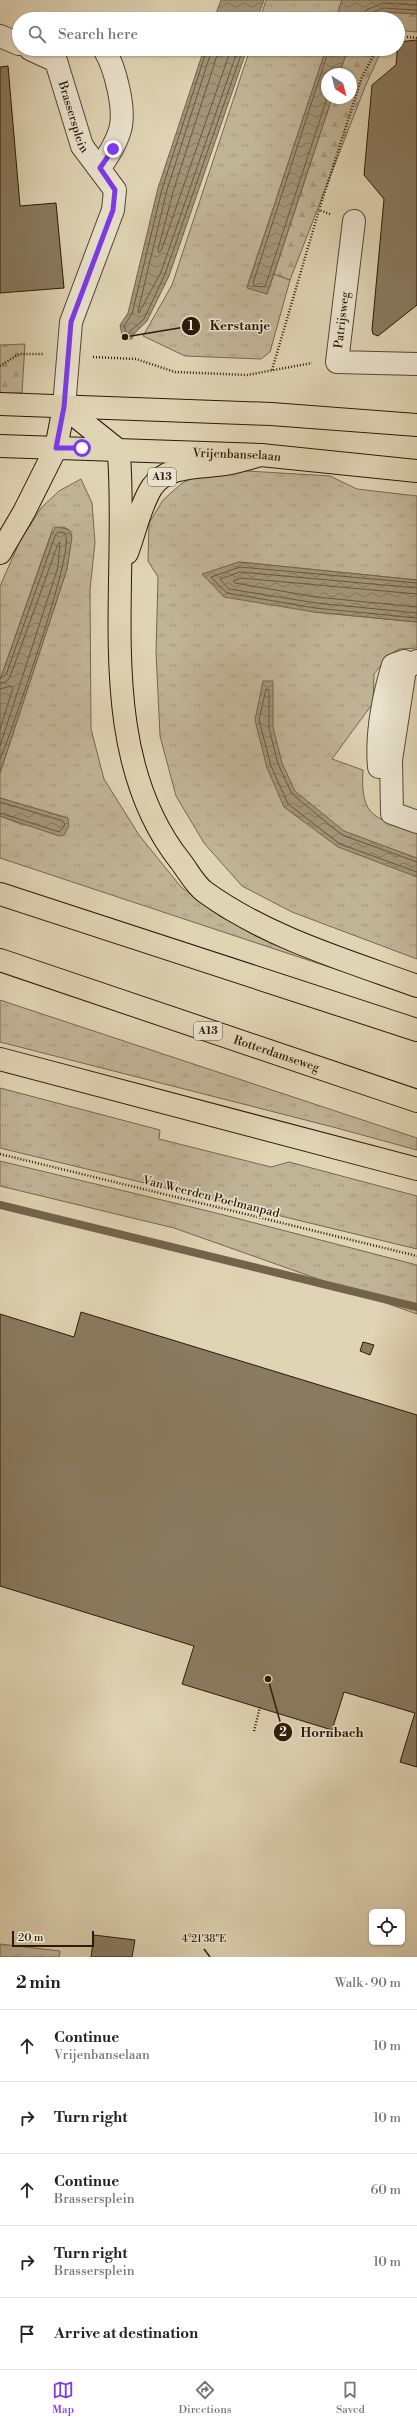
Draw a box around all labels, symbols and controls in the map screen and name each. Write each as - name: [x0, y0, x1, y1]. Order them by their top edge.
- search box: [12, 12, 405, 56]
- icon: search: [26, 23, 48, 45]
- text: Search here: [58, 25, 138, 44]
- north arrow: [321, 68, 357, 104]
- street label: Brassersplein: [55, 78, 92, 156]
- route end: [104, 140, 122, 158]
- street label: Patrijsweg: [331, 290, 353, 349]
- callout: Kerstanje: [181, 313, 278, 338]
- text: Kerstanje: [210, 318, 270, 334]
- text: 1: [188, 319, 194, 334]
- route start: [73, 439, 91, 457]
- street label: Vrijenbanselaan: [191, 445, 282, 465]
- road number: A13: [148, 468, 176, 486]
- road number: A13: [194, 1022, 222, 1040]
- street label: Rotterdamseweg: [232, 1032, 322, 1075]
- street label: Van Weerden Poelmanpad: [140, 1172, 281, 1221]
- callout: Hornbach: [273, 1720, 372, 1745]
- text: 2: [279, 1725, 287, 1740]
- text: Hornbach: [301, 1725, 363, 1741]
- map controls: [369, 1909, 405, 1945]
- button: locate: [369, 1909, 405, 1945]
- scale bar: [12, 1929, 94, 1948]
- text: 20 m: [18, 1931, 43, 1945]
- text: 4°21'38"E: [182, 1933, 226, 1945]
- text: 2 min: [16, 1972, 61, 1994]
- text: Walk · 90 m: [335, 1975, 401, 1991]
- text: Continue: [54, 2028, 119, 2047]
- icon: ahead: [16, 2035, 38, 2057]
- text: 10 m: [373, 2038, 401, 2054]
- text: Vrijenbanselaan: [54, 2047, 150, 2063]
- icon: right: [16, 2107, 38, 2129]
- text: Turn right: [54, 2108, 128, 2127]
- text: 10 m: [373, 2110, 401, 2126]
- text: Continue: [54, 2172, 119, 2191]
- icon: ahead: [16, 2179, 38, 2201]
- text: 60 m: [370, 2182, 401, 2198]
- text: Brassersplein: [54, 2191, 135, 2207]
- text: Turn right: [54, 2244, 128, 2263]
- icon: right: [16, 2251, 38, 2273]
- text: 10 m: [373, 2254, 401, 2270]
- text: Brassersplein: [54, 2263, 135, 2279]
- icon: arrive: [16, 2323, 38, 2345]
- text: Arrive at destination: [54, 2324, 198, 2343]
- tab: Map: [52, 2379, 74, 2417]
- tab: Directions: [179, 2379, 232, 2417]
- tab: Saved: [336, 2379, 365, 2417]

